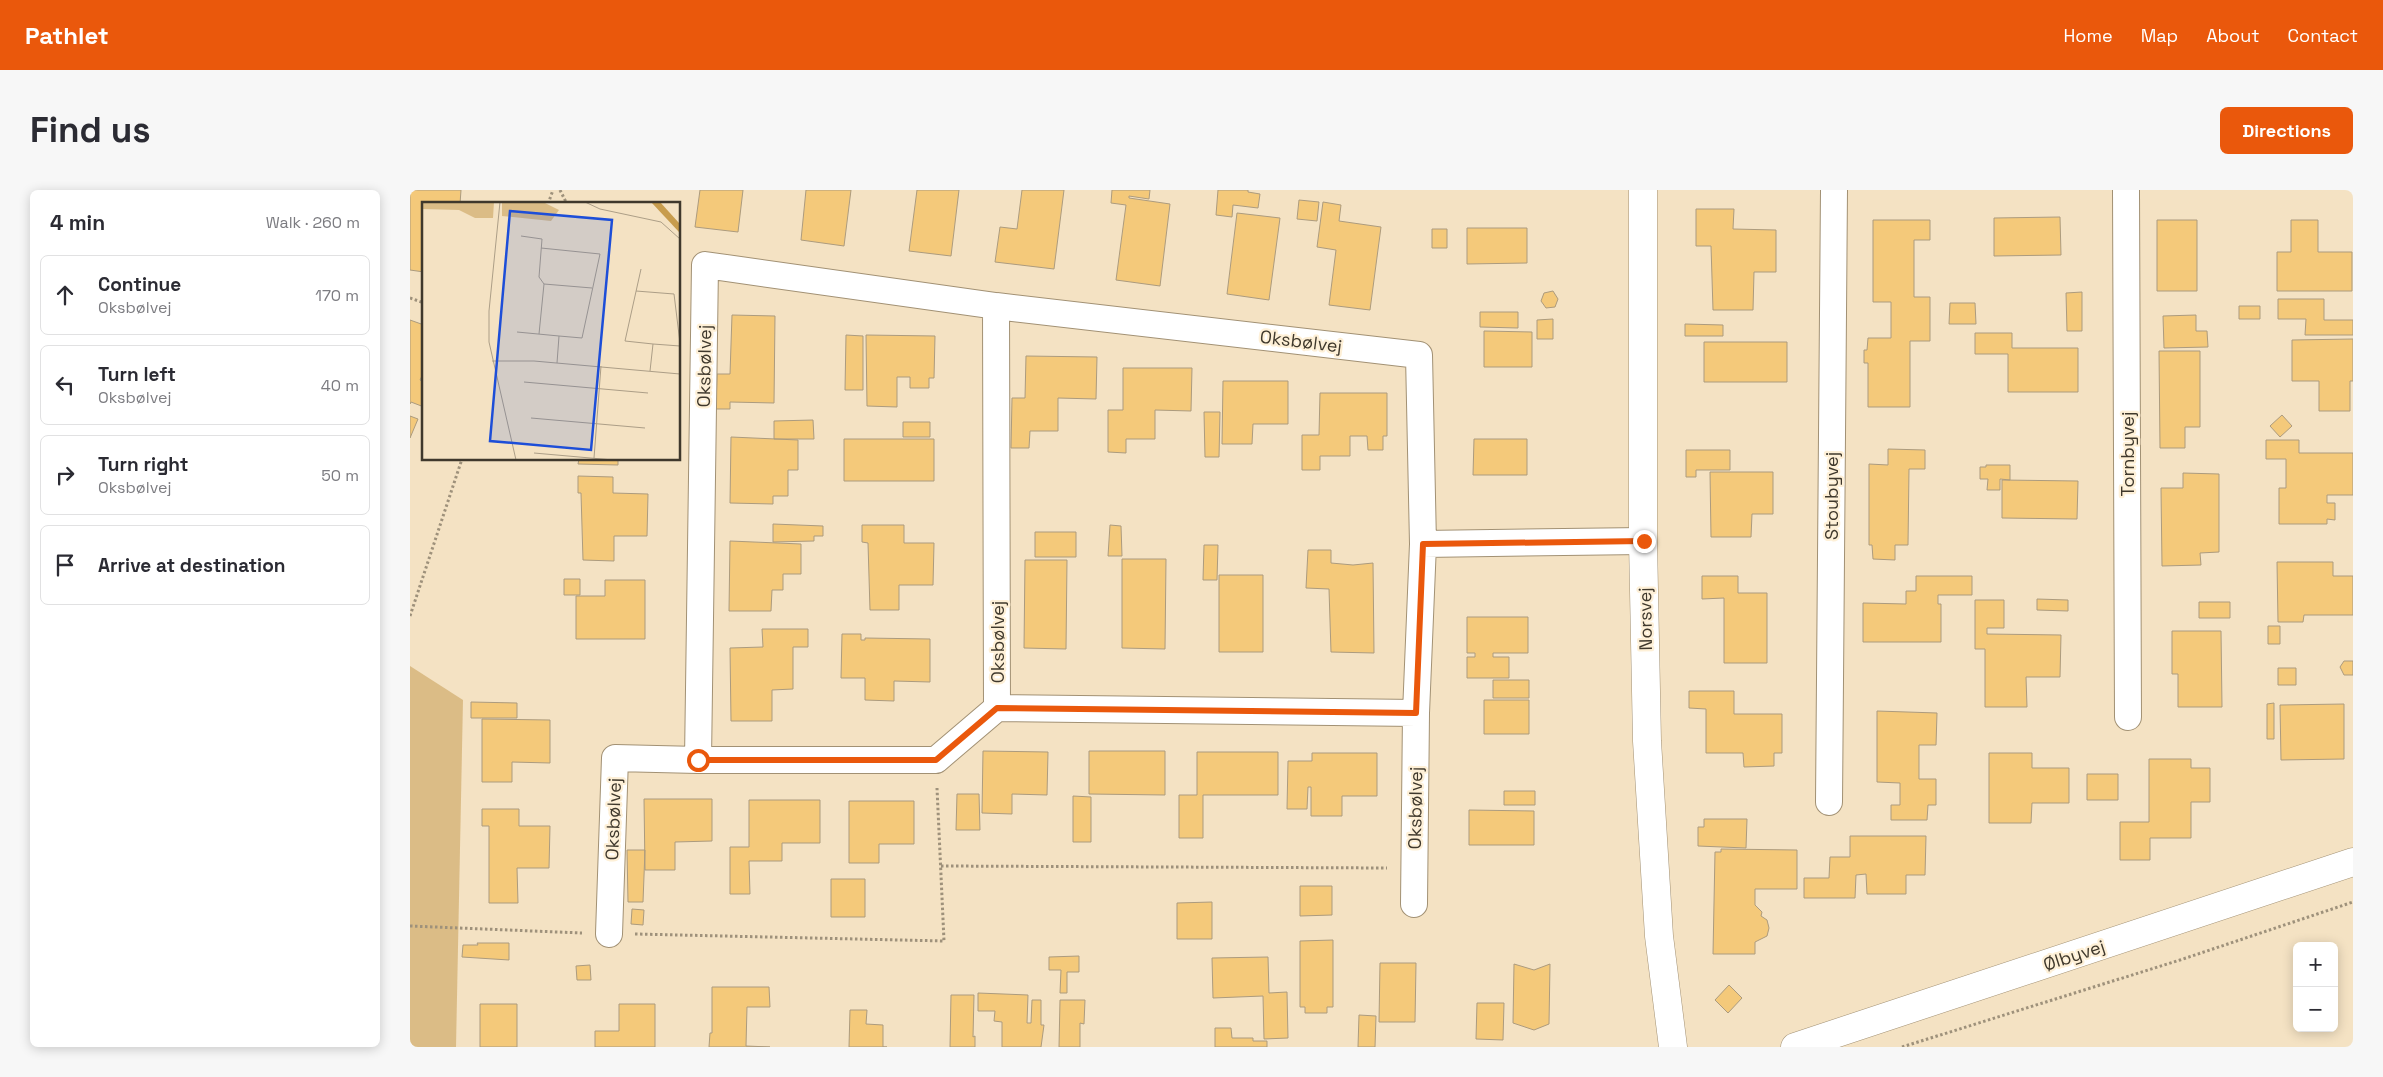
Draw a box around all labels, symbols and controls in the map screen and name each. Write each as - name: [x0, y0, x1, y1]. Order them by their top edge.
- text: Pathlet: [25, 20, 109, 51]
- text: Home: [2064, 24, 2113, 47]
- text: Map: [2141, 24, 2178, 47]
- text: About: [2206, 24, 2260, 47]
- text: Contact: [2288, 24, 2358, 47]
- button: Directions: [2220, 107, 2353, 154]
- text: Find us: [30, 108, 151, 152]
- inset map: [422, 202, 680, 460]
- text: 4 min: [50, 209, 105, 236]
- text: Walk · 260 m: [266, 212, 360, 233]
- text: Continue: [98, 272, 181, 297]
- icon: ahead: [51, 281, 79, 309]
- text: 170 m: [315, 285, 359, 306]
- text: Oksbølvej: [98, 297, 171, 318]
- street label: Oksbølvej: [692, 325, 716, 407]
- street label: Oksbølvej: [1259, 325, 1343, 357]
- text: Turn left: [98, 362, 176, 387]
- icon: left: [51, 371, 79, 399]
- text: 40 m: [321, 375, 359, 396]
- text: Oksbølvej: [98, 387, 171, 408]
- street label: Tornbyvej: [2116, 412, 2139, 496]
- text: Turn right: [98, 452, 188, 477]
- street label: Stoubyvej: [1820, 452, 1843, 540]
- icon: right: [51, 461, 79, 489]
- text: 50 m: [321, 465, 359, 486]
- text: Oksbølvej: [98, 477, 171, 498]
- route end: [1633, 530, 1656, 553]
- icon: arrive: [51, 551, 79, 579]
- text: Arrive at destination: [98, 553, 286, 578]
- street label: Norsvej: [1633, 587, 1657, 651]
- street label: Oksbølvej: [986, 601, 1009, 683]
- route start: [687, 749, 710, 772]
- street label: Oksbølvej: [1403, 767, 1427, 849]
- street label: Oksbølvej: [600, 777, 626, 861]
- street label: Ølbyvej: [2040, 934, 2108, 976]
- map controls: [2293, 942, 2338, 1032]
- button: +: [2293, 942, 2338, 987]
- button: −: [2293, 987, 2338, 1032]

